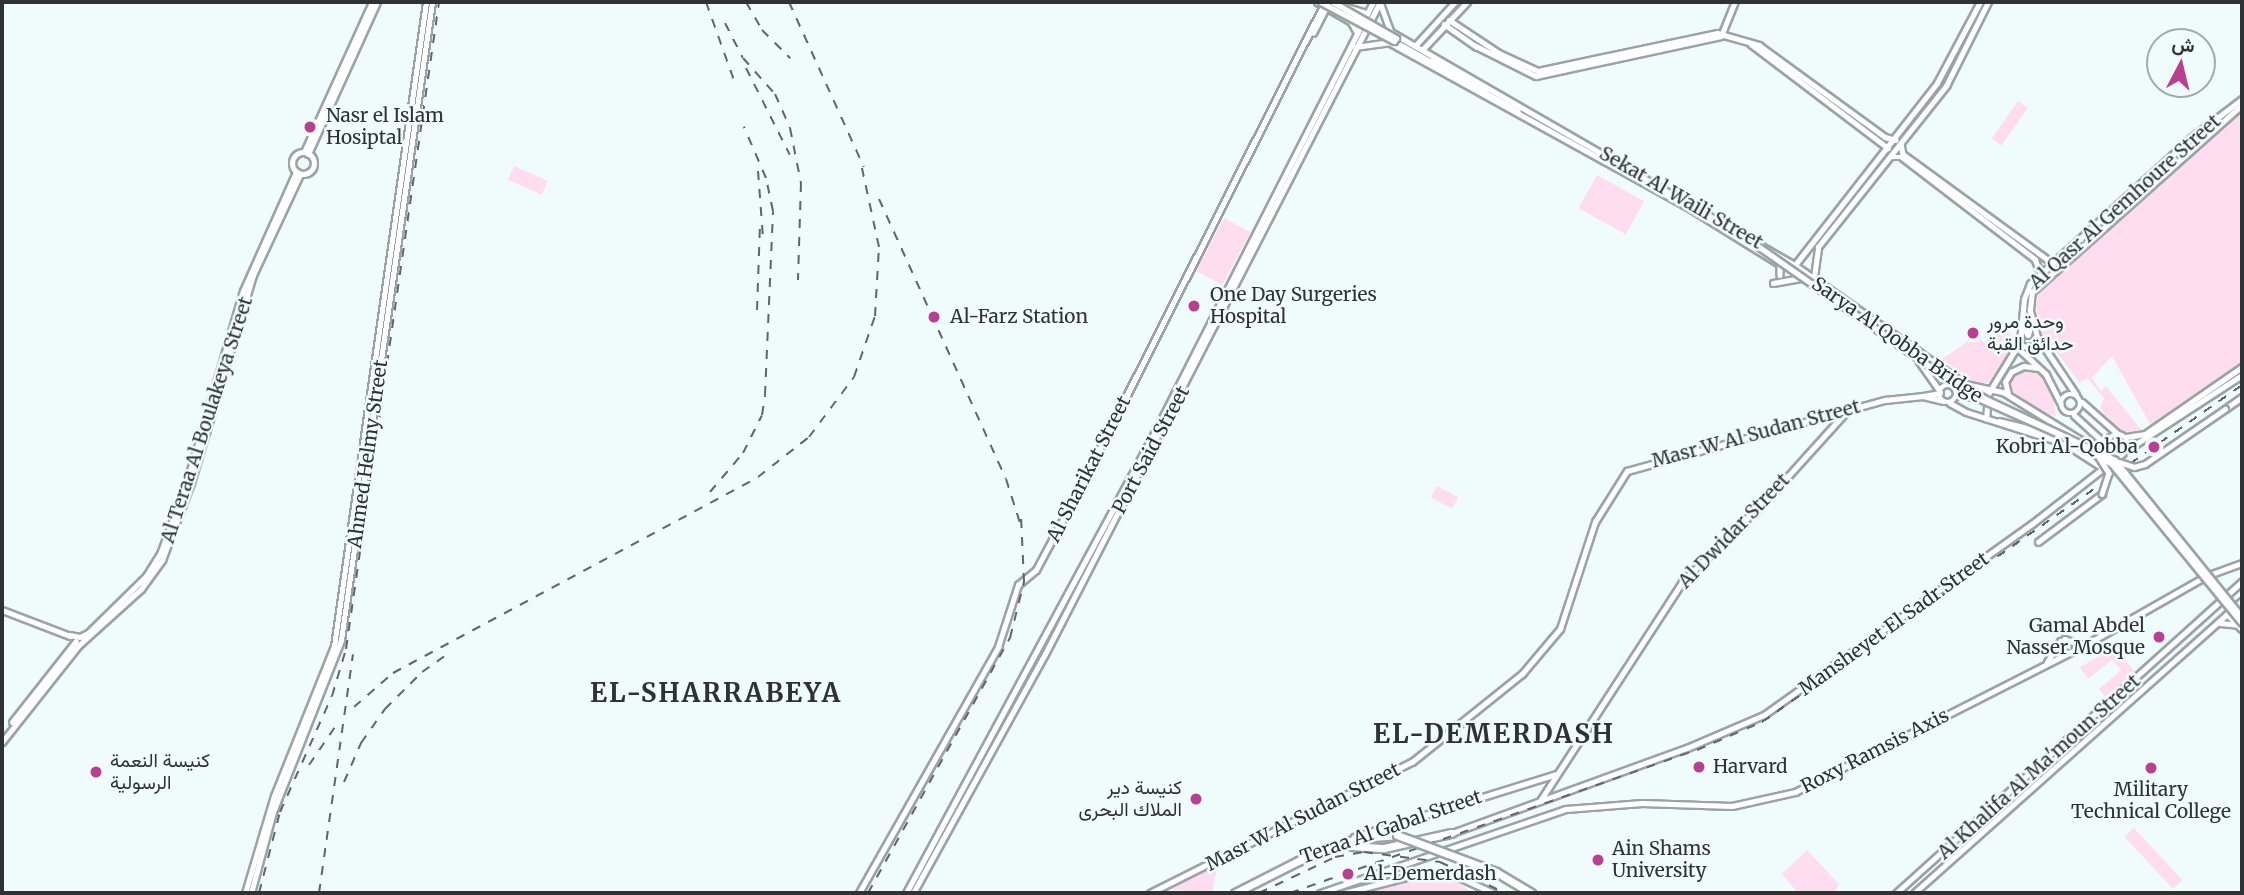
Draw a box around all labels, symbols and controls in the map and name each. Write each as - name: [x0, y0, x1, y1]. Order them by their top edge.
- north arrow: [2146, 28, 2216, 98]
- text: ش: [2171, 31, 2196, 57]
- place label: Nasr el Islam Hosiptal: [326, 105, 444, 149]
- street label: Al Qasr Al Gemhoure Street: [2025, 110, 2225, 294]
- marker: Nasr el Islam Hosiptal: [300, 117, 320, 137]
- street label: Sekat Al Waili Street: [1595, 142, 1767, 254]
- street label: Sarya Al Qobba Bridge: [1807, 272, 1987, 408]
- place label: One Day Surgeries Hospital: [1210, 284, 1377, 328]
- street label: Al Teraa Al Boulakeya Street: [156, 294, 258, 546]
- marker: One Day Surgeries Hospital: [1184, 296, 1204, 316]
- place label: Al-Farz Station: [950, 306, 1088, 328]
- marker: Al-Farz Station: [924, 307, 944, 327]
- place label: وحدة مرور حدائق القبة: [1987, 311, 2073, 355]
- marker: وحدة مرور حدائق القبة: [1965, 325, 1981, 341]
- street label: Ahmed Helmy Street: [343, 358, 393, 550]
- street label: Port Said Street: [1108, 382, 1194, 518]
- street label: Al Sharikat Street: [1042, 392, 1136, 546]
- street label: Masr W Al Sudan Street: [1649, 395, 1863, 473]
- place label: Kobri Al-Qobba: [1996, 436, 2138, 458]
- marker: Kobri Al-Qobba: [2144, 437, 2164, 457]
- street label: Al Dwidar Street: [1674, 469, 1794, 593]
- street label: Mansheyet El Sadr Street: [1795, 547, 1993, 701]
- place label: Gamal Abdel Nasser Mosque: [2007, 615, 2145, 659]
- marker: Gamal Abdel Nasser Mosque: [2151, 629, 2167, 645]
- street label: Al Khalifa Al Ma'moun Street: [1933, 670, 2145, 864]
- district label: EL-SHARRABEYA: [592, 677, 840, 709]
- street label: Roxy Ramsis Axis: [1797, 704, 1953, 798]
- district label: EL-DEMERDASH: [1374, 718, 1614, 750]
- place label: كنيسة النعمة الرسولية: [110, 750, 210, 794]
- place label: Harvard: [1713, 756, 1788, 778]
- street label: Masr W Al Sudan Street: [1202, 758, 1404, 876]
- marker: Harvard: [1691, 759, 1707, 775]
- marker: Military Technical College: [2143, 760, 2159, 776]
- marker: كنيسة النعمة الرسولية: [88, 764, 104, 780]
- place label: كنيسة دير الملاك البحرى: [1078, 777, 1182, 821]
- place label: Military Technical College: [2071, 779, 2231, 823]
- street label: Teraa Al Gabal Street: [1297, 785, 1485, 869]
- marker: كنيسة دير الملاك البحرى: [1188, 791, 1204, 807]
- place label: Ain Shams University: [1612, 838, 1711, 882]
- marker: Ain Shams University: [1590, 852, 1606, 868]
- place label: Al-Demerdash: [1364, 863, 1497, 885]
- marker: Al-Demerdash: [1338, 864, 1358, 884]

